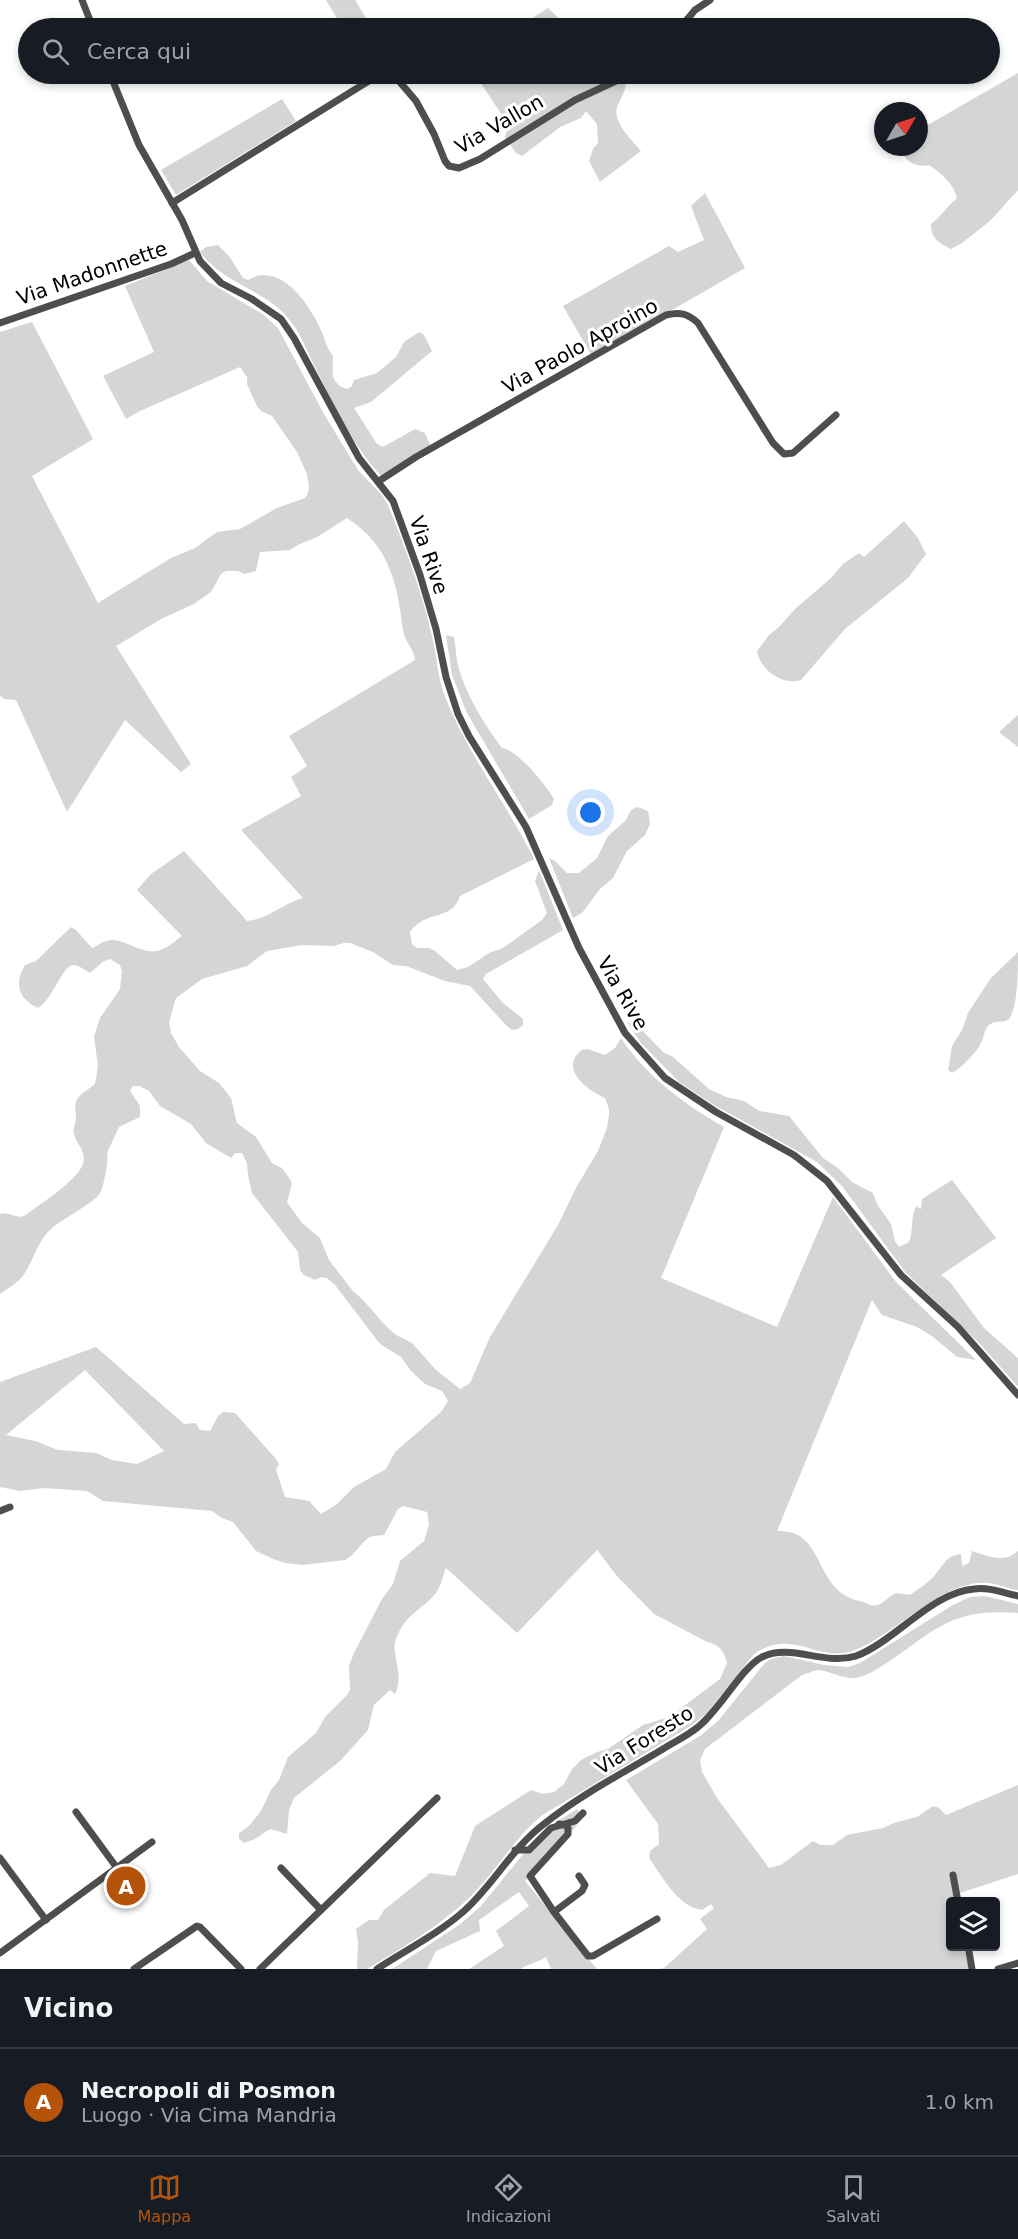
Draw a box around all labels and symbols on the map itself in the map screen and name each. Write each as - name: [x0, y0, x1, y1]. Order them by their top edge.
- street label: Via Vallon: [451, 89, 547, 159]
- north arrow: [874, 102, 928, 156]
- street label: Via Madonnette: [14, 236, 170, 310]
- street label: Via Paolo Aproino: [498, 293, 662, 399]
- street label: Via Rive: [404, 513, 454, 597]
- your location: [576, 798, 605, 827]
- street label: Via Rive: [592, 952, 654, 1034]
- street label: Via Foresto: [591, 1700, 697, 1780]
- pin: A: [106, 1864, 146, 1908]

